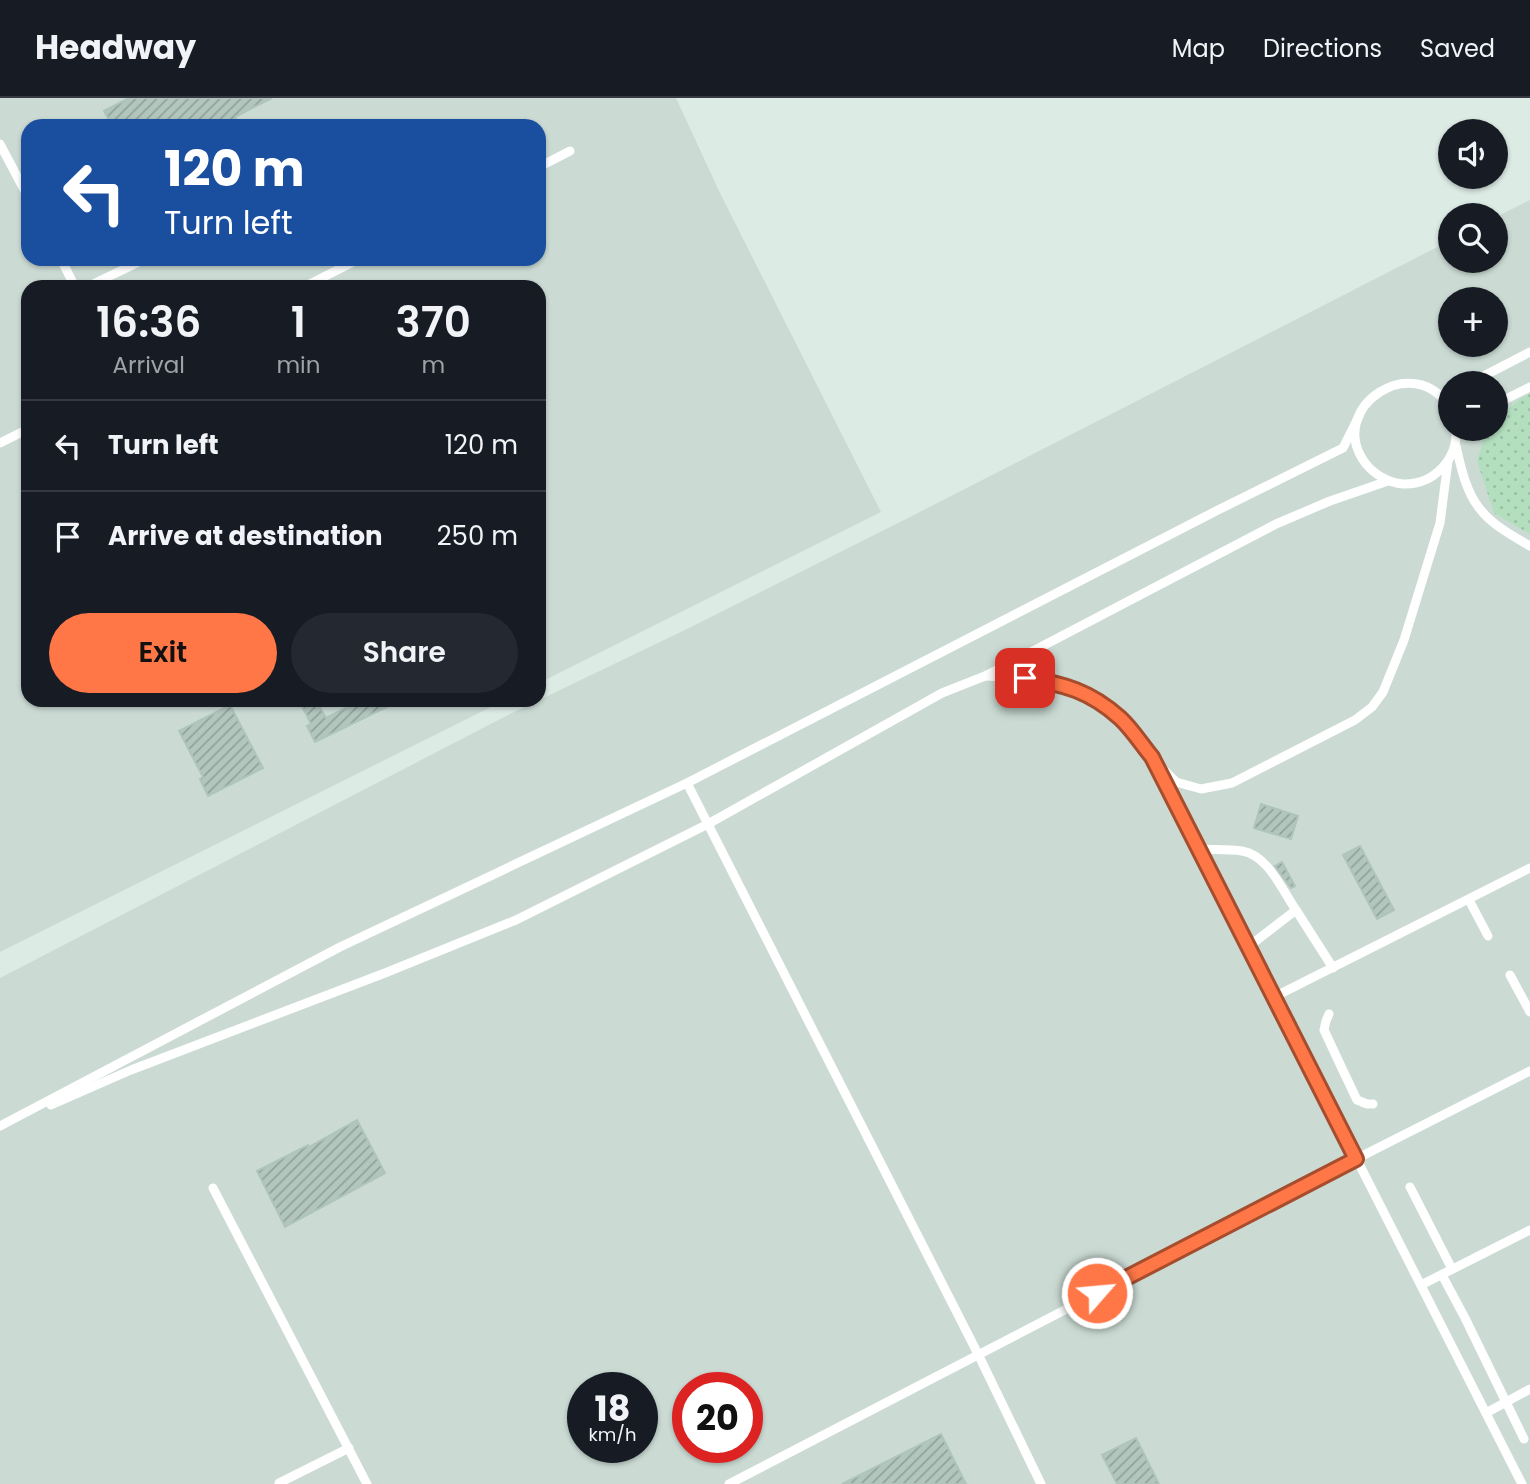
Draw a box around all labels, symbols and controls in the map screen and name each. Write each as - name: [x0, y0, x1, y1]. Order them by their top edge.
- text: Headway: [35, 24, 196, 71]
- text: Map: [1172, 32, 1225, 65]
- text: Directions: [1263, 32, 1382, 65]
- text: Saved: [1420, 32, 1495, 65]
- map controls: [1438, 119, 1508, 441]
- button: sound: [1438, 119, 1508, 189]
- text: 120 m: [164, 135, 305, 203]
- icon: left: [49, 147, 140, 238]
- text: Turn left: [164, 200, 293, 245]
- button: search: [1438, 203, 1508, 273]
- button: +: [1438, 287, 1508, 357]
- text: 16:36: [96, 293, 201, 352]
- text: 1: [291, 293, 306, 352]
- text: 370: [396, 293, 471, 352]
- text: Arrival: [112, 349, 185, 381]
- text: min: [276, 349, 320, 381]
- text: m: [421, 349, 445, 381]
- button: −: [1438, 371, 1508, 441]
- icon: left: [49, 427, 87, 465]
- text: Turn left: [108, 427, 219, 463]
- text: 120 m: [445, 427, 518, 463]
- icon: arrive: [49, 518, 87, 556]
- text: Arrive at destination: [108, 518, 383, 554]
- text: 250 m: [437, 518, 518, 554]
- button: Exit: [49, 613, 277, 693]
- button: Share: [291, 613, 518, 693]
- pin: [995, 648, 1055, 708]
- icon: arrive: [1006, 659, 1044, 697]
- position arrow: [1060, 1256, 1134, 1330]
- speed limit sign: 20: [672, 1372, 763, 1463]
- text: 18: [595, 1384, 630, 1433]
- text: km/h: [589, 1422, 636, 1447]

